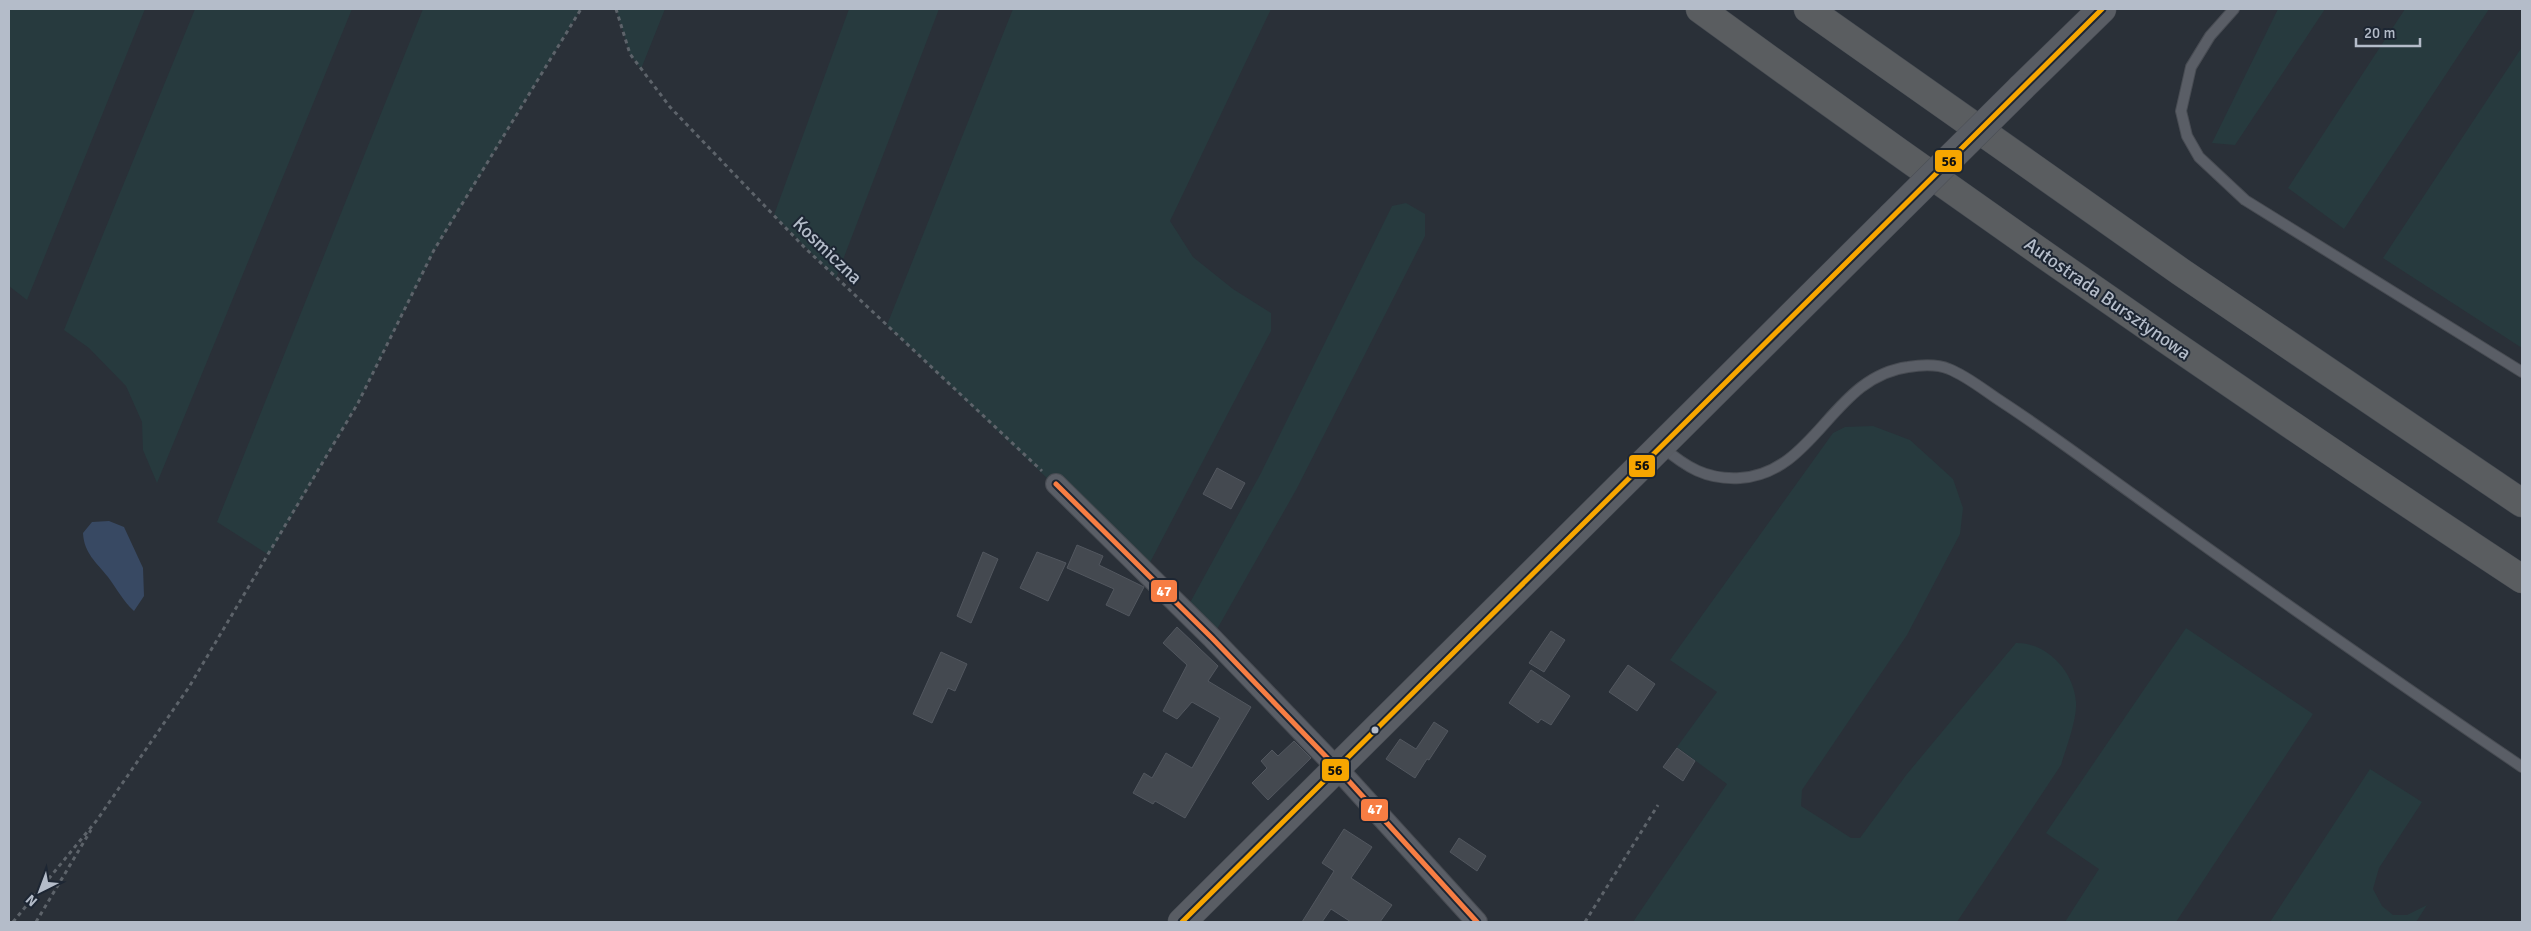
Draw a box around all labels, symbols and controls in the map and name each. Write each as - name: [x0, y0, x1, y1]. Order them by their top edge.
- scale bar: [2356, 15, 2420, 47]
- text: 20 m: [2364, 24, 2395, 42]
- line badge: 56: [1934, 149, 1963, 173]
- text: 56: [1941, 153, 1957, 170]
- street label: Kosmiczna: [788, 212, 867, 290]
- street label: Autostrada Bursztynowa: [2019, 232, 2195, 365]
- line badge: 56: [1628, 454, 1656, 478]
- text: 56: [1634, 457, 1650, 474]
- line badge: 47: [1150, 579, 1178, 603]
- text: 47: [1156, 583, 1172, 600]
- unlabelled marker: [1370, 725, 1380, 735]
- line badge: 56: [1321, 758, 1350, 782]
- text: 56: [1327, 762, 1343, 779]
- line badge: 47: [1360, 798, 1389, 822]
- text: 47: [1367, 801, 1383, 818]
- north arrow: [15, 866, 65, 916]
- text: N: [22, 891, 41, 910]

